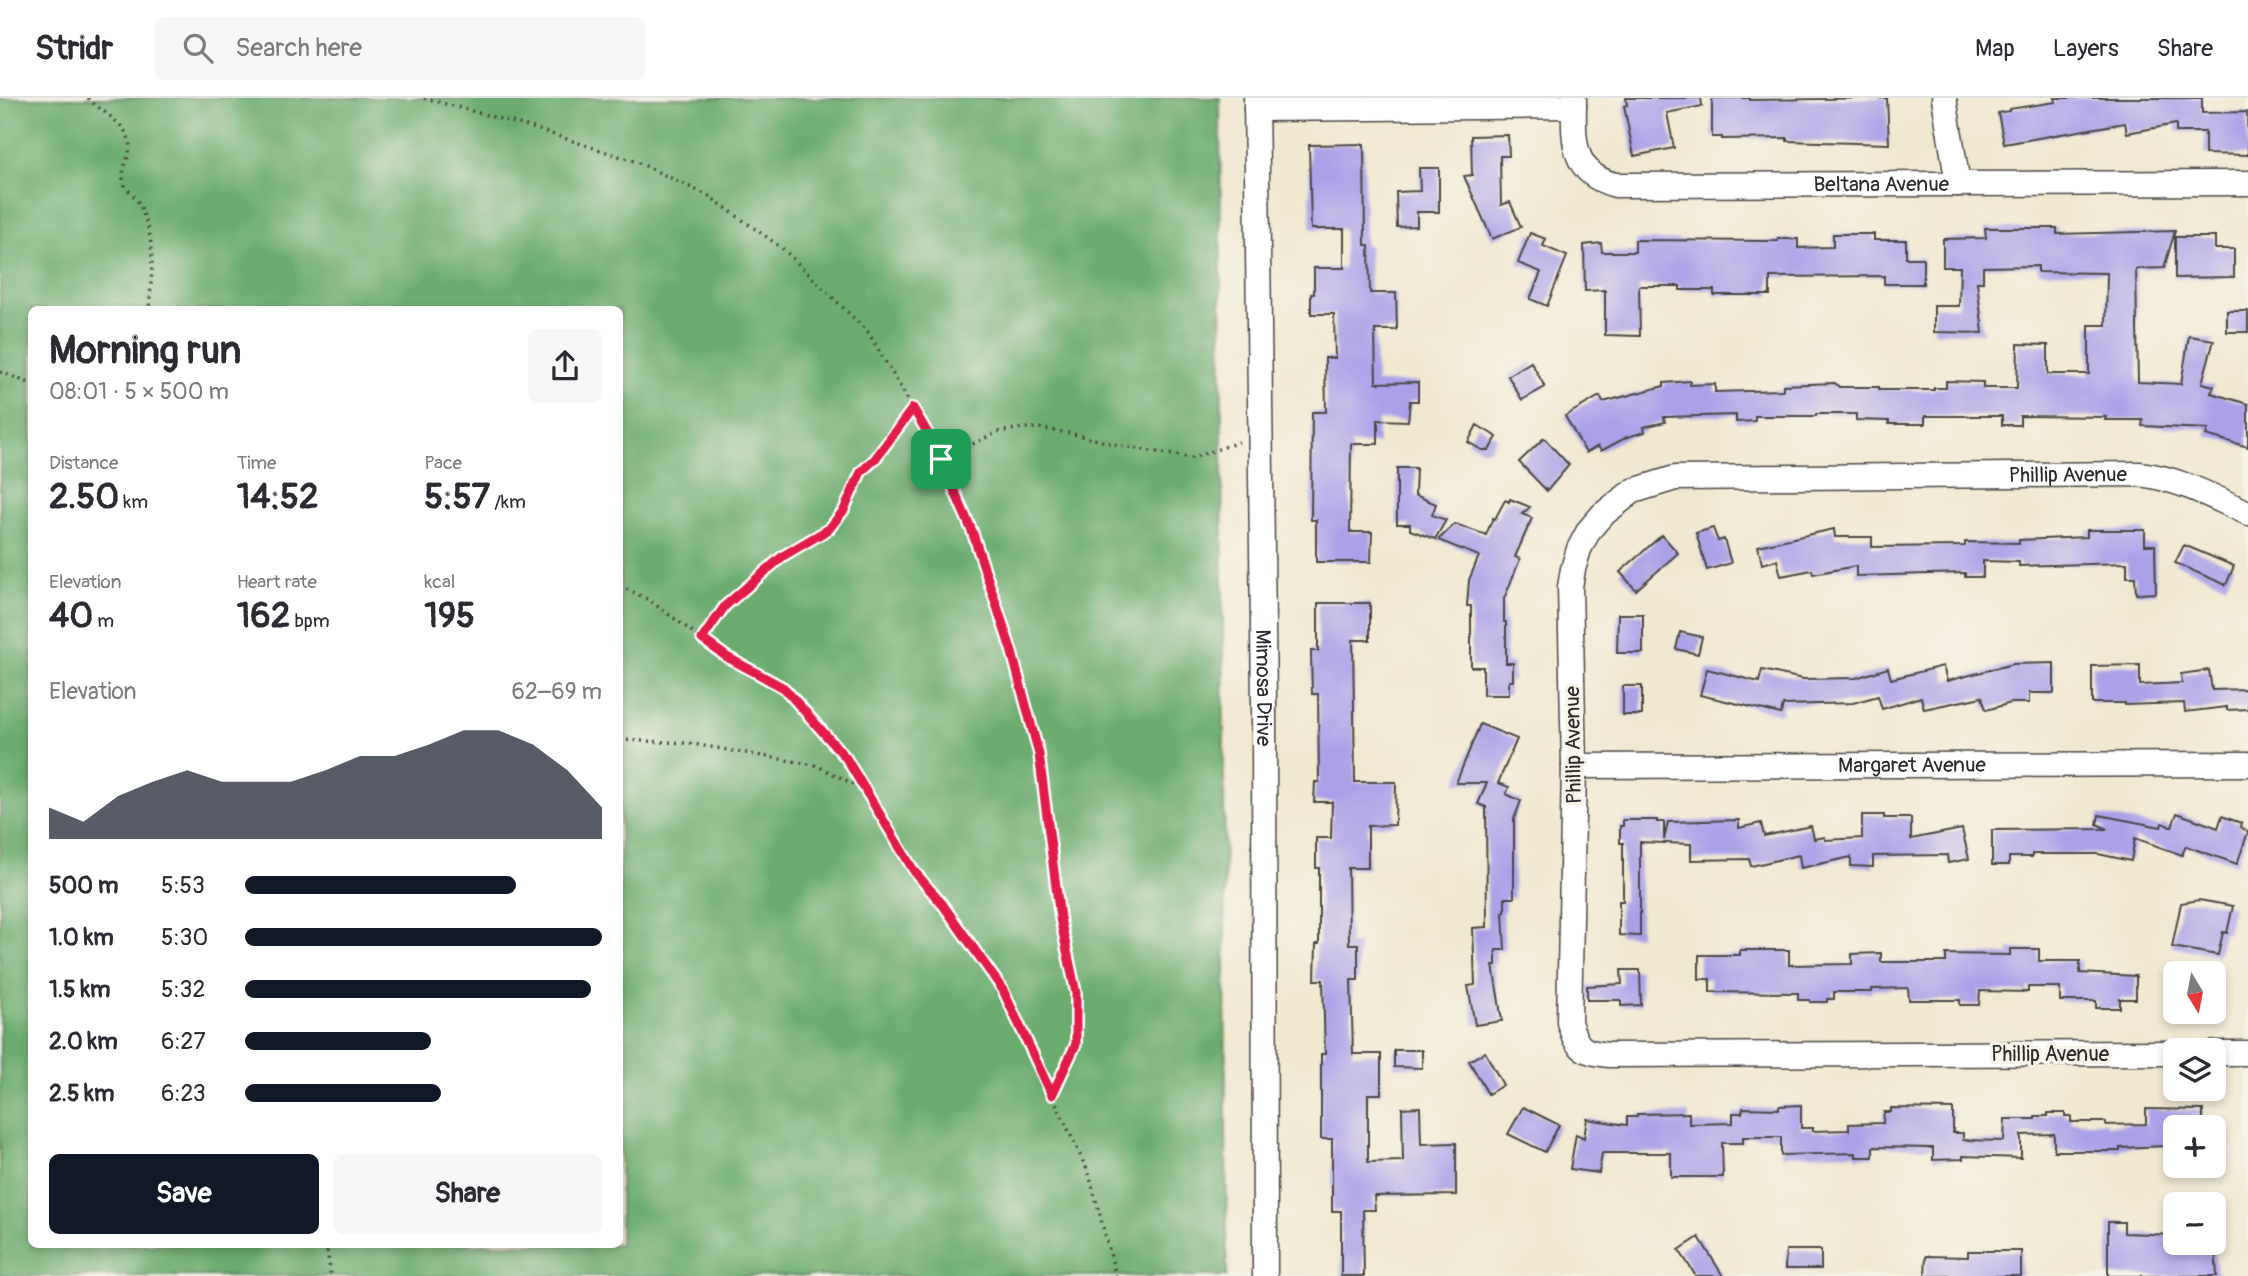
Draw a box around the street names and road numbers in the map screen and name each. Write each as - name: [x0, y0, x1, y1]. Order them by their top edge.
- street label: Beltana Avenue: [1813, 171, 1950, 198]
- street label: Phillip Avenue: [2009, 461, 2128, 489]
- street label: Mimosa Drive: [1249, 629, 1277, 747]
- street label: Phillip Avenue: [1559, 685, 1588, 804]
- street label: Margaret Avenue: [1838, 752, 1987, 779]
- street label: Phillip Avenue: [1991, 1041, 2110, 1068]

